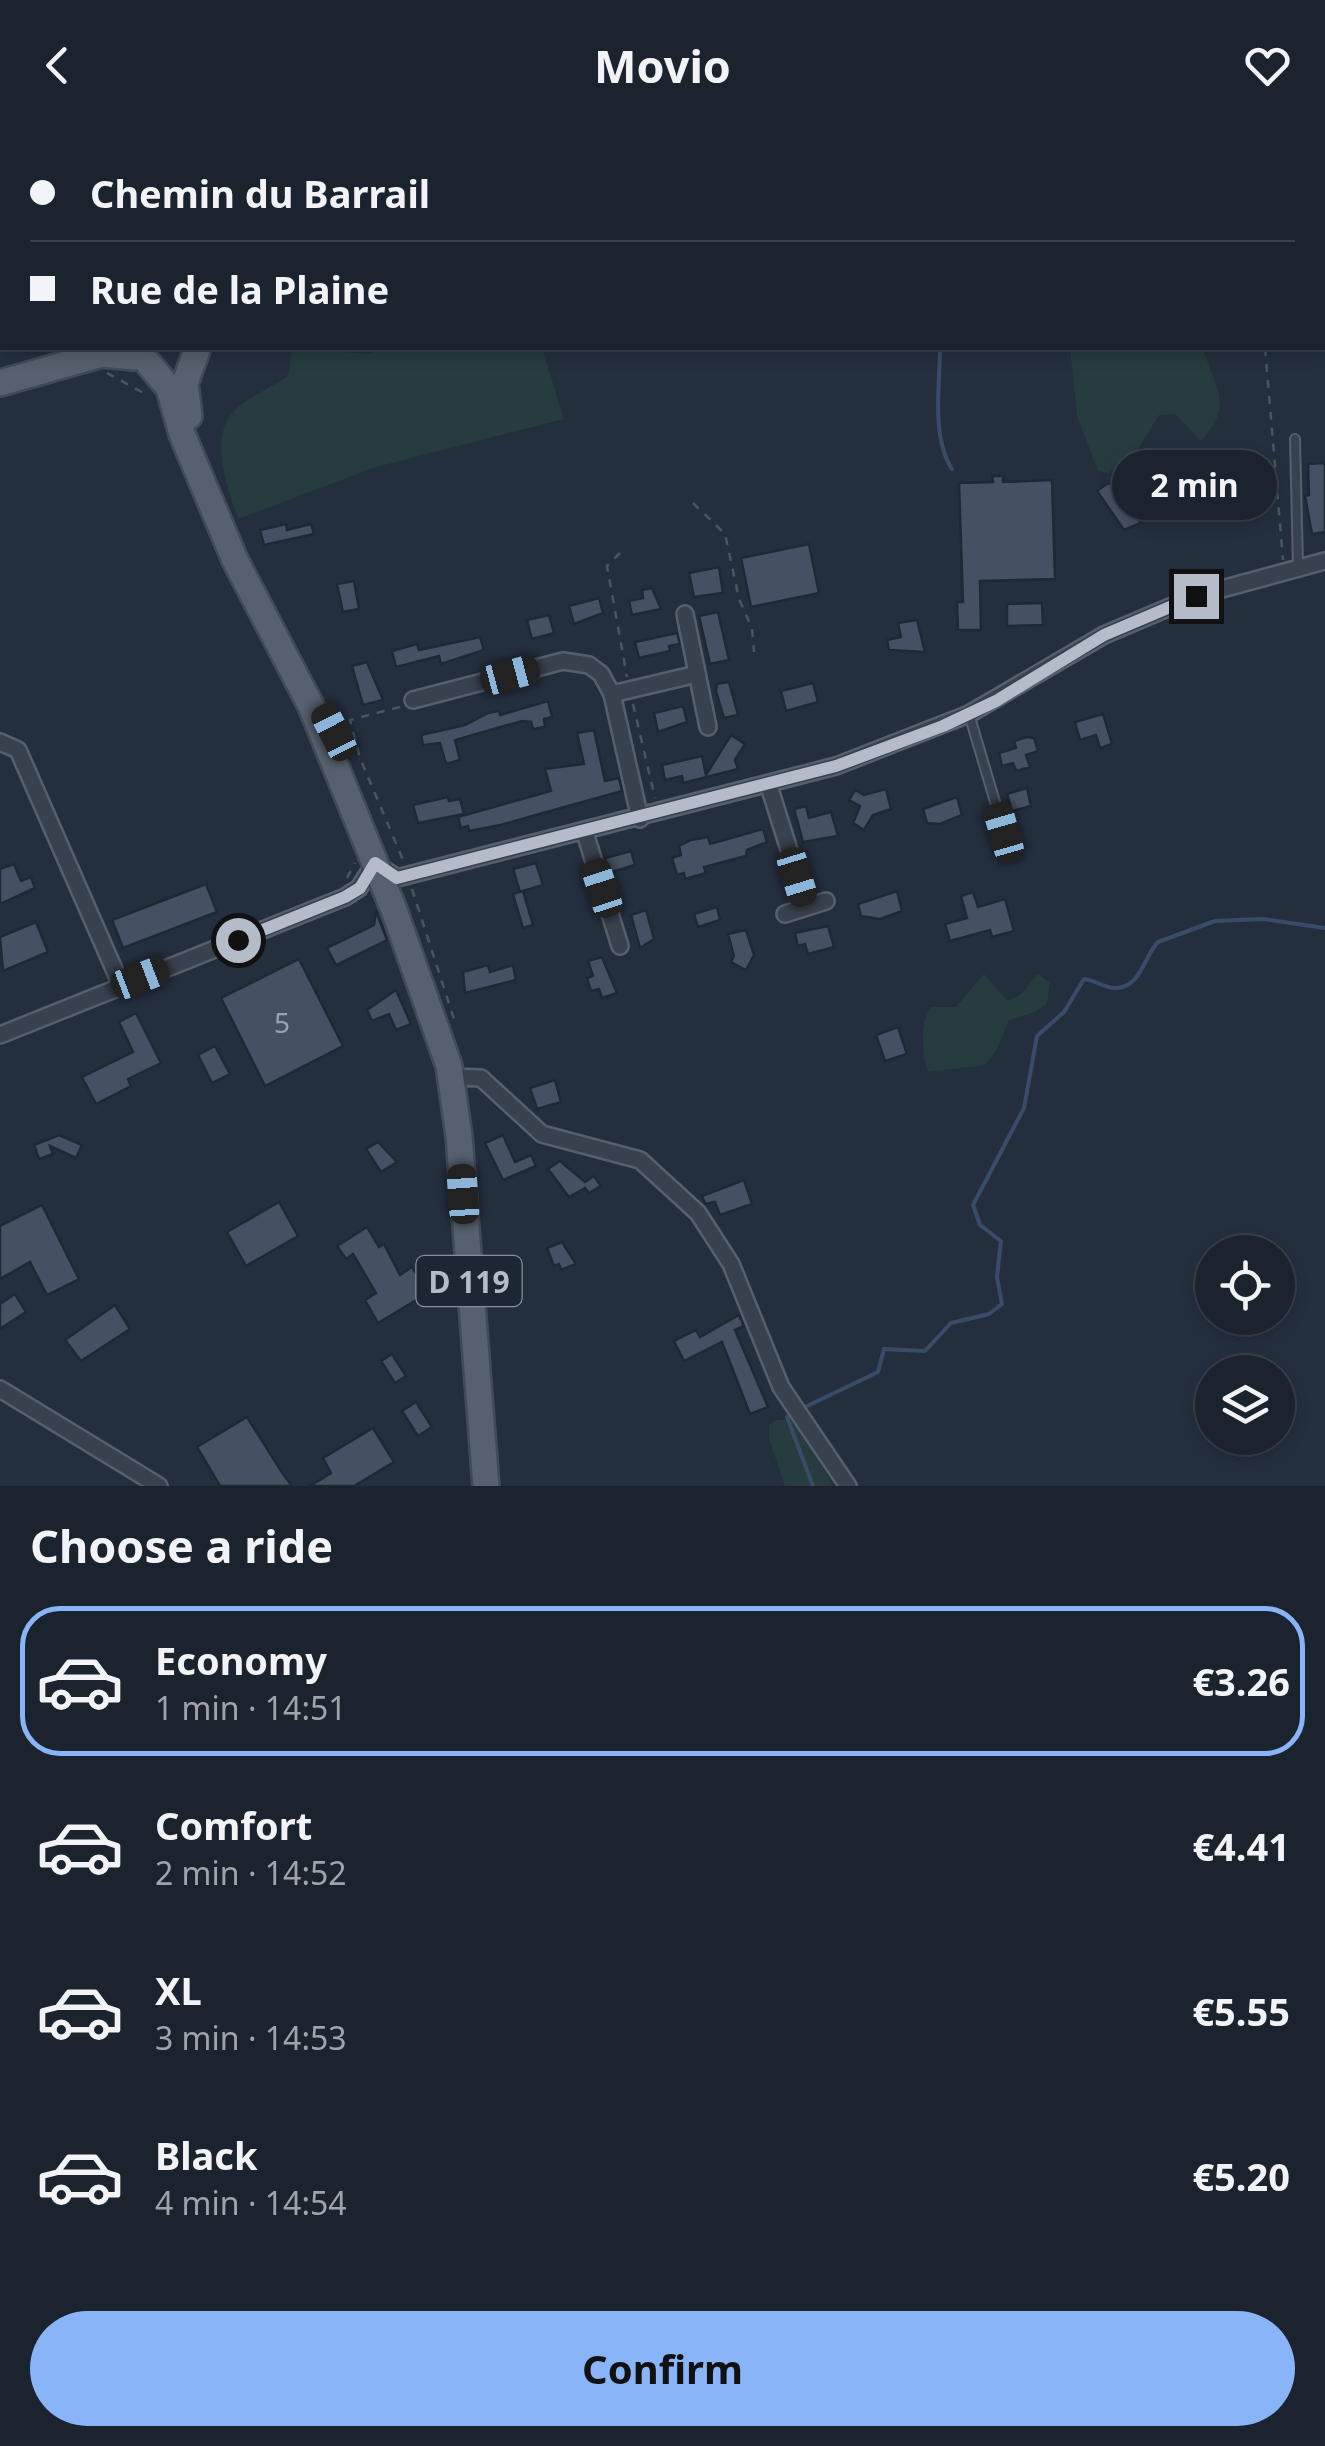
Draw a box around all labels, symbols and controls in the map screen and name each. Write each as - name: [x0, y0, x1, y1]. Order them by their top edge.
- text: Movio: [594, 35, 731, 96]
- icon: back: [30, 38, 85, 93]
- icon: heart: [1240, 38, 1295, 93]
- text: Chemin du Barrail: [90, 167, 430, 219]
- text: Rue de la Plaine: [90, 263, 389, 315]
- callout: 2 min: [1114, 451, 1278, 521]
- text: 2 min: [1150, 463, 1239, 506]
- route end: [1174, 574, 1219, 619]
- car: [477, 653, 543, 697]
- car: [307, 698, 361, 766]
- car: [981, 799, 1027, 865]
- car: [774, 844, 820, 910]
- car: [578, 855, 626, 921]
- route start: [216, 918, 261, 963]
- car: [107, 953, 173, 1003]
- house number: 5: [274, 1003, 290, 1041]
- car: [446, 1163, 480, 1225]
- map controls: [1195, 1235, 1295, 1455]
- button: locate: [1195, 1235, 1295, 1335]
- road number: D 119: [416, 1256, 522, 1306]
- button: layers: [1195, 1355, 1295, 1455]
- text: Choose a ride: [30, 1515, 333, 1576]
- text: Economy: [155, 1634, 327, 1686]
- icon: car: [35, 1636, 125, 1726]
- text: €3.26: [1192, 1655, 1290, 1707]
- text: 1 min · 14:51: [155, 1686, 347, 1729]
- text: Comfort: [155, 1799, 312, 1851]
- icon: car: [35, 1801, 125, 1891]
- text: €4.41: [1192, 1820, 1290, 1872]
- text: 2 min · 14:52: [155, 1851, 347, 1894]
- text: XL: [155, 1964, 202, 2016]
- icon: car: [35, 1966, 125, 2056]
- text: €5.55: [1192, 1985, 1290, 2037]
- text: 3 min · 14:53: [155, 2016, 347, 2059]
- text: Black: [155, 2129, 258, 2181]
- icon: car: [35, 2131, 125, 2221]
- text: €5.20: [1192, 2150, 1290, 2202]
- text: 4 min · 14:54: [155, 2181, 347, 2224]
- button: Confirm: [30, 2311, 1295, 2426]

